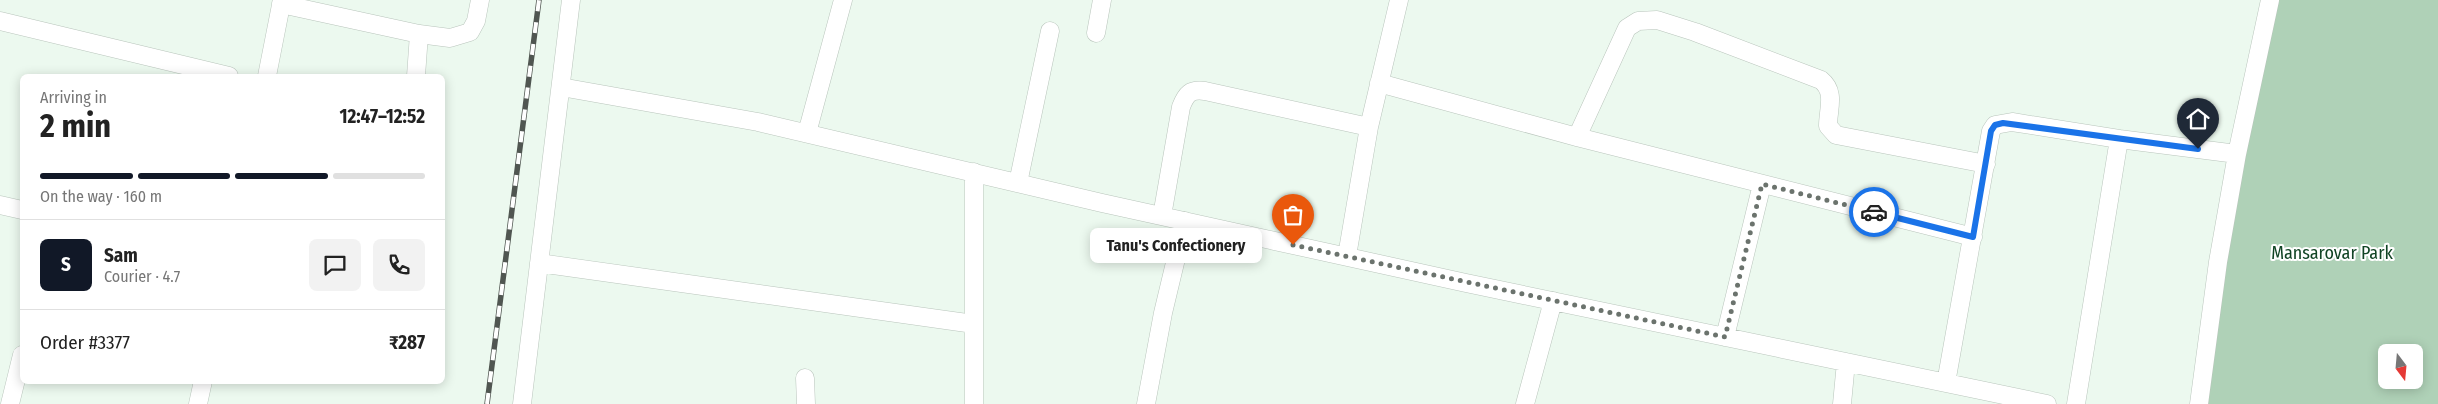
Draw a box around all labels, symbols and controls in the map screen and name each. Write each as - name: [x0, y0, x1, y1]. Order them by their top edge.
- text: Arriving in: [40, 88, 107, 107]
- pin: [2177, 98, 2219, 149]
- text: 12:47–12:52: [340, 105, 425, 128]
- icon: home: [2184, 105, 2212, 133]
- text: 2 min: [40, 107, 111, 145]
- text: On the way · 160 m: [40, 187, 162, 206]
- courier: [1849, 187, 1899, 237]
- pin: [1272, 194, 1314, 245]
- icon: car: [1860, 198, 1888, 226]
- icon: bag: [1279, 201, 1307, 229]
- callout: Tanu's Confectionery: [1090, 228, 1263, 262]
- text: Tanu's Confectionery: [1107, 236, 1245, 255]
- button: chat: [309, 239, 361, 291]
- button: phone: [373, 239, 425, 291]
- park label: Mansarovar Park: [2271, 242, 2393, 264]
- text: Sam: [104, 244, 138, 267]
- text: S: [61, 253, 71, 276]
- text: Courier · 4.7: [104, 267, 180, 286]
- text: Order #3377: [40, 331, 130, 354]
- text: ₹287: [389, 331, 425, 354]
- north arrow: [2378, 344, 2422, 389]
- map controls: [2378, 344, 2423, 389]

